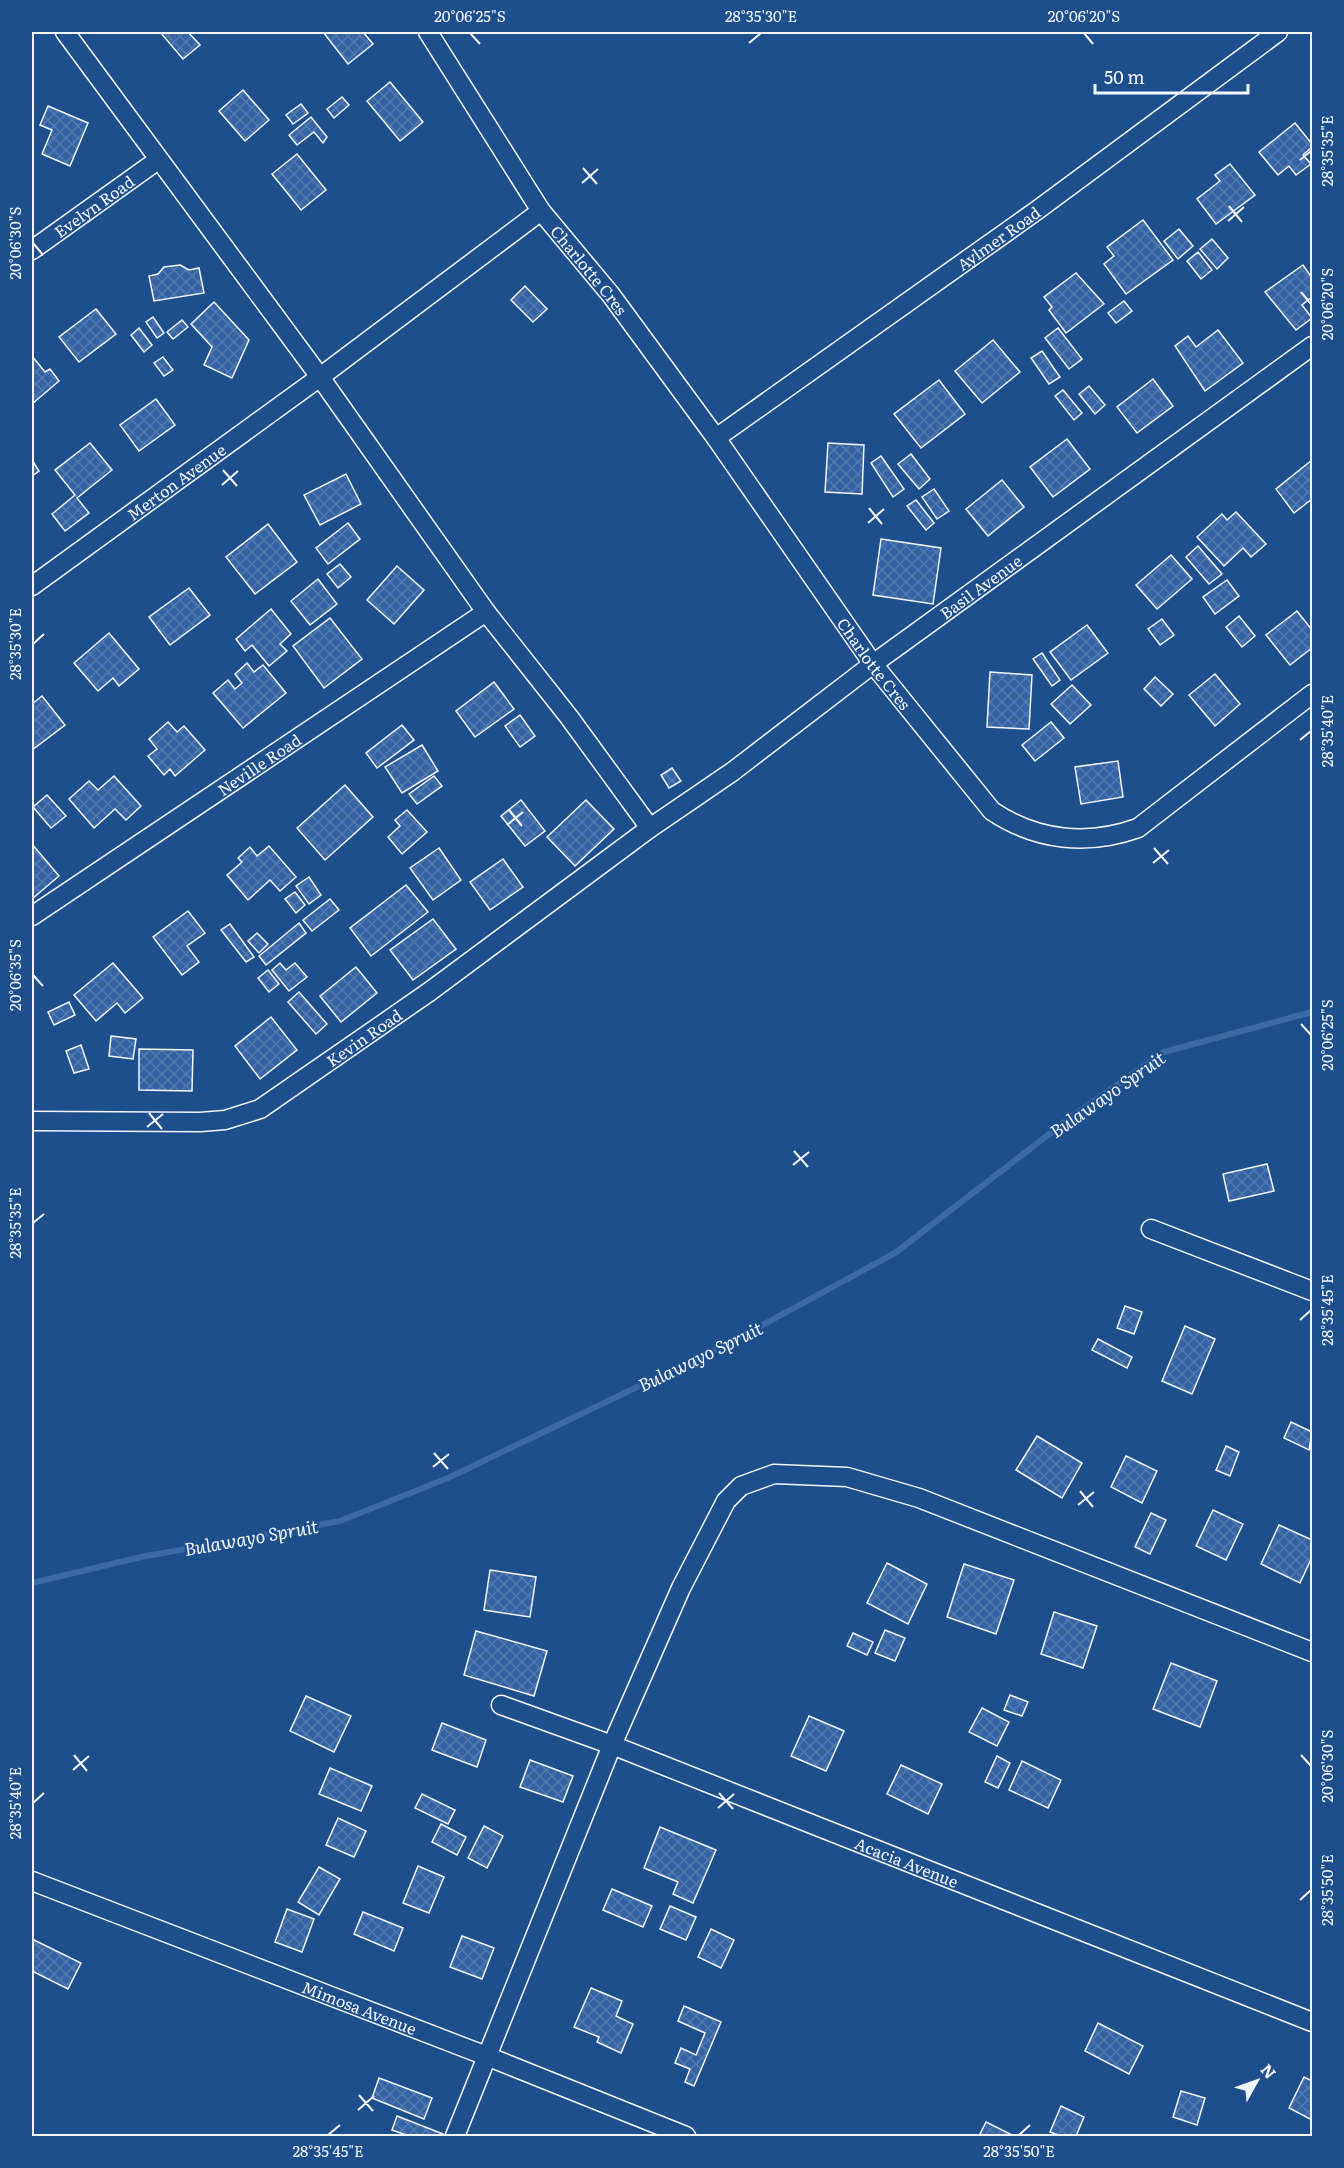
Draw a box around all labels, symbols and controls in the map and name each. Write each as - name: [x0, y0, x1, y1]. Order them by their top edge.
- text: 20°06'25"S: [434, 4, 506, 27]
- text: 28°35'30"E: [725, 4, 797, 27]
- text: 20°06'20"S: [1048, 4, 1120, 27]
- scale bar: [1095, 57, 1248, 95]
- text: 50 m: [1104, 63, 1145, 90]
- text: 28°35'35"E: [1315, 115, 1338, 187]
- street label: Evelyn Road: [49, 169, 139, 243]
- street label: Aylmer Road: [951, 200, 1045, 276]
- text: 20°06'30"S: [3, 206, 26, 280]
- street label: Charlotte Cres: [545, 220, 634, 320]
- text: 20°06'20"S: [1315, 268, 1338, 340]
- street label: Merton Avenue: [122, 437, 231, 526]
- street label: Basil Avenue: [934, 548, 1026, 624]
- text: 28°35'30"E: [3, 608, 26, 680]
- street label: Charlotte Cres: [832, 612, 917, 715]
- text: 28°35'40"E: [1315, 695, 1338, 767]
- street label: Neville Road: [212, 727, 306, 801]
- text: 20°06'35"S: [3, 939, 26, 1011]
- text: 20°06'25"S: [1315, 999, 1338, 1071]
- street label: Kevin Road: [321, 1002, 407, 1072]
- water label: Bulawayo Spruit: [1044, 1044, 1170, 1144]
- text: 28°35'35"E: [3, 1187, 26, 1259]
- text: 28°35'45"E: [1315, 1274, 1338, 1346]
- water label: Bulawayo Spruit: [633, 1314, 767, 1398]
- water label: Bulawayo Spruit: [182, 1512, 320, 1562]
- text: 20°06'30"S: [1315, 1729, 1338, 1803]
- text: 28°35'40"E: [3, 1767, 26, 1839]
- street label: Acacia Avenue: [851, 1830, 962, 1893]
- text: 28°35'50"E: [1315, 1854, 1338, 1926]
- street label: Mimosa Avenue: [299, 1974, 420, 2040]
- north arrow: [1227, 2051, 1287, 2111]
- text: N: [1256, 2058, 1283, 2084]
- text: 28°35'45"E: [292, 2139, 364, 2162]
- text: 28°35'50"E: [983, 2139, 1055, 2162]

